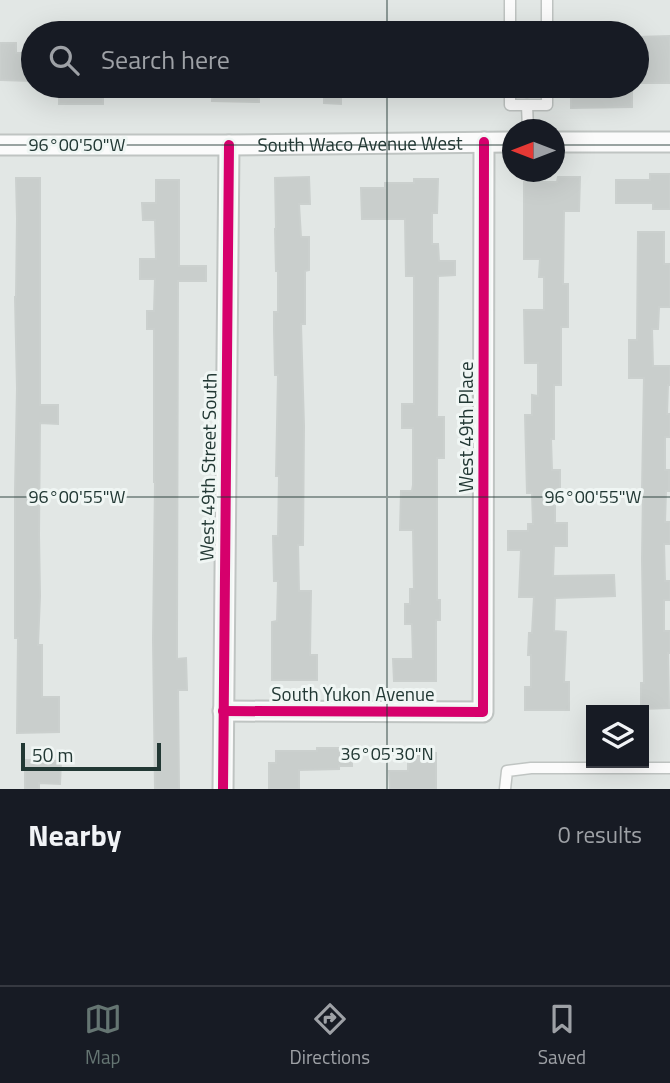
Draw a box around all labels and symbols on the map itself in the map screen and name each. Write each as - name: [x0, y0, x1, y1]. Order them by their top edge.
- north arrow: [502, 119, 565, 182]
- street label: South Waco Avenue West: [257, 128, 463, 159]
- text: 96°00'50"W: [29, 131, 126, 158]
- street label: West 49th Place: [451, 361, 480, 493]
- street label: West 49th Street South: [191, 372, 224, 561]
- text: 96°00'55"W: [29, 483, 126, 510]
- text: 96°00'55"W: [545, 483, 642, 510]
- street label: South Yukon Avenue: [271, 679, 435, 708]
- scale bar: [21, 740, 161, 772]
- text: 36°05'30"N: [340, 740, 434, 767]

